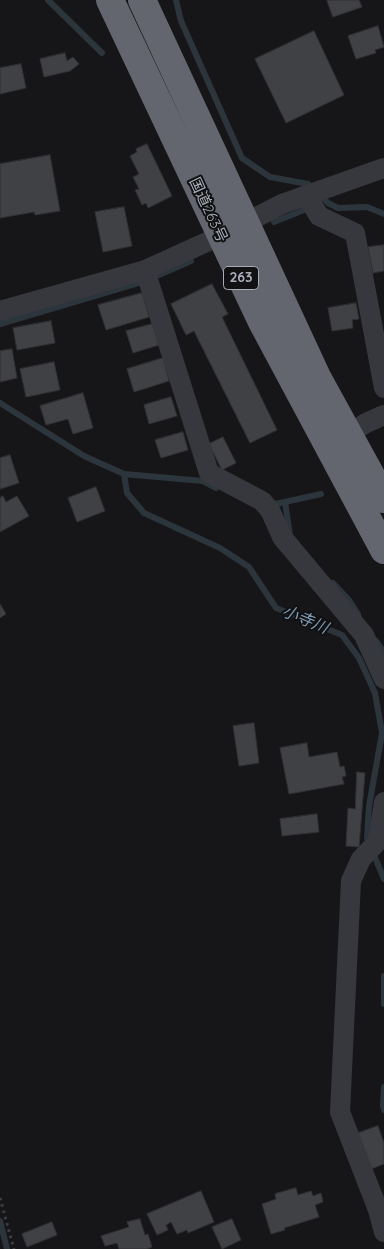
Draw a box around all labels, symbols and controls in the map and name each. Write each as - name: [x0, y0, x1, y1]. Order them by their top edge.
- street label: 国道263号: [185, 175, 231, 245]
- road number: 263: [224, 266, 258, 290]
- water label: 小寺川: [279, 602, 331, 638]

